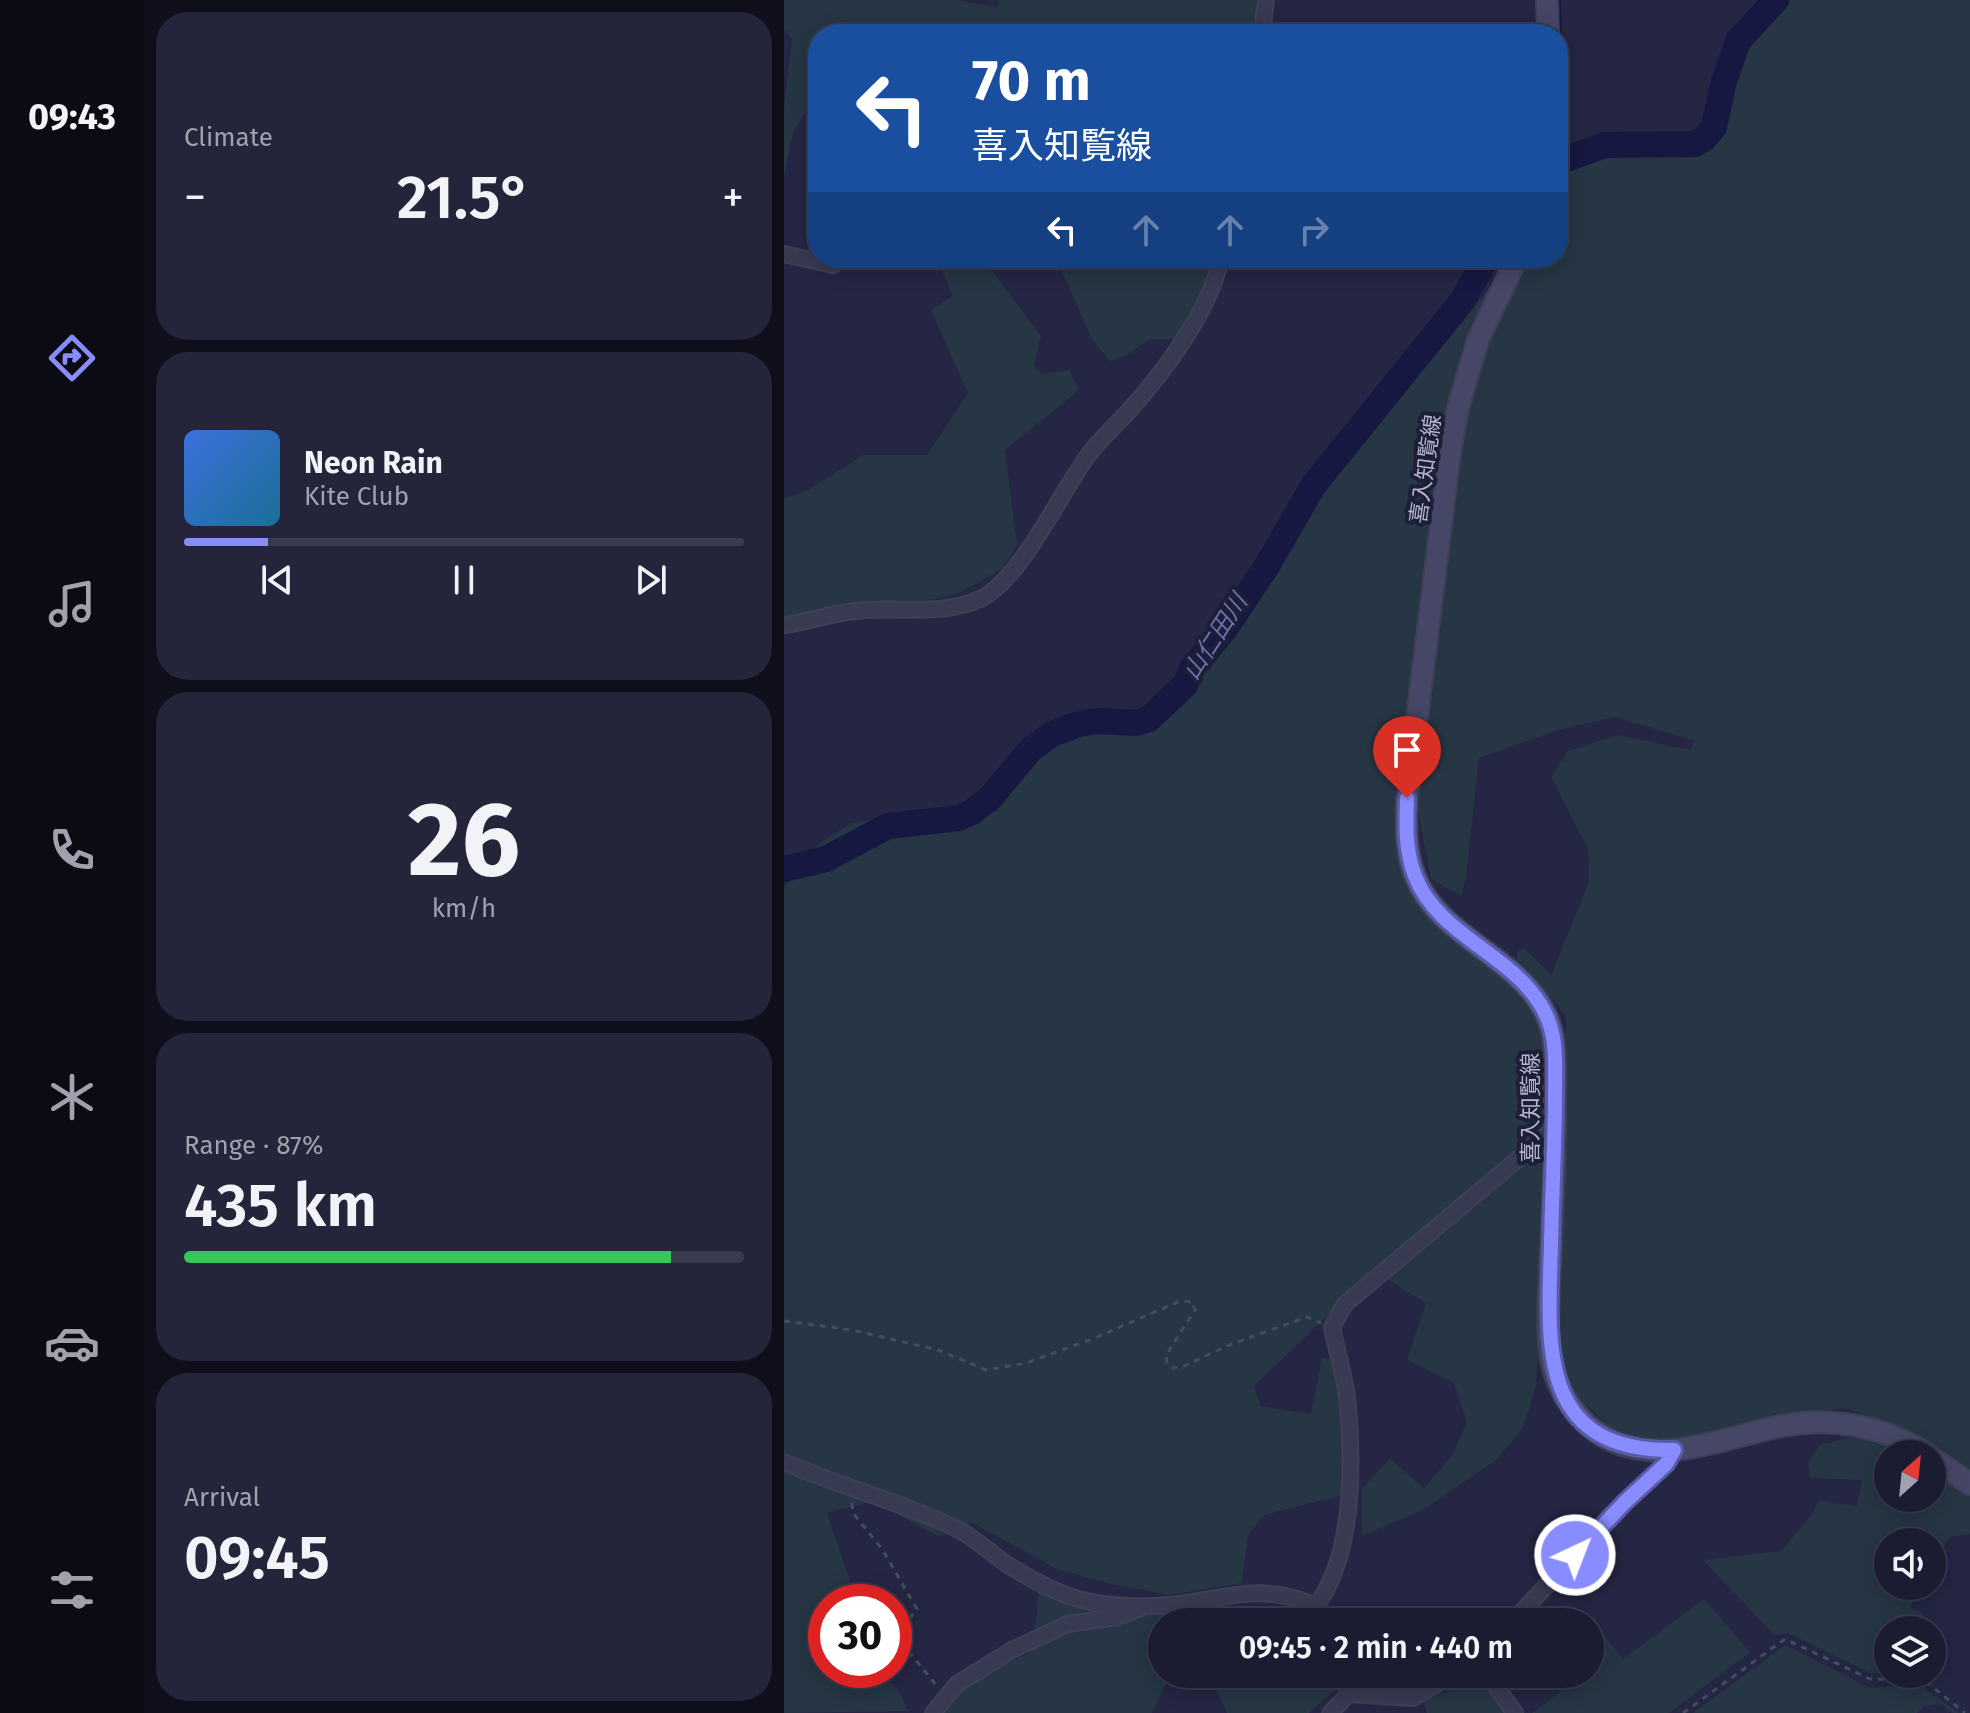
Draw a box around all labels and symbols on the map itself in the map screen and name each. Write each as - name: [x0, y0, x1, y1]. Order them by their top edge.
- street label: 喜入知覧線: [1404, 413, 1447, 525]
- water label: 山仁田川: [1177, 587, 1255, 685]
- pin: [1373, 716, 1441, 798]
- street label: 喜入知覧線: [1517, 1053, 1544, 1163]
- north arrow: [1874, 1440, 1946, 1512]
- position arrow: [1533, 1513, 1617, 1597]
- speed limit sign: 30: [808, 1584, 912, 1688]

